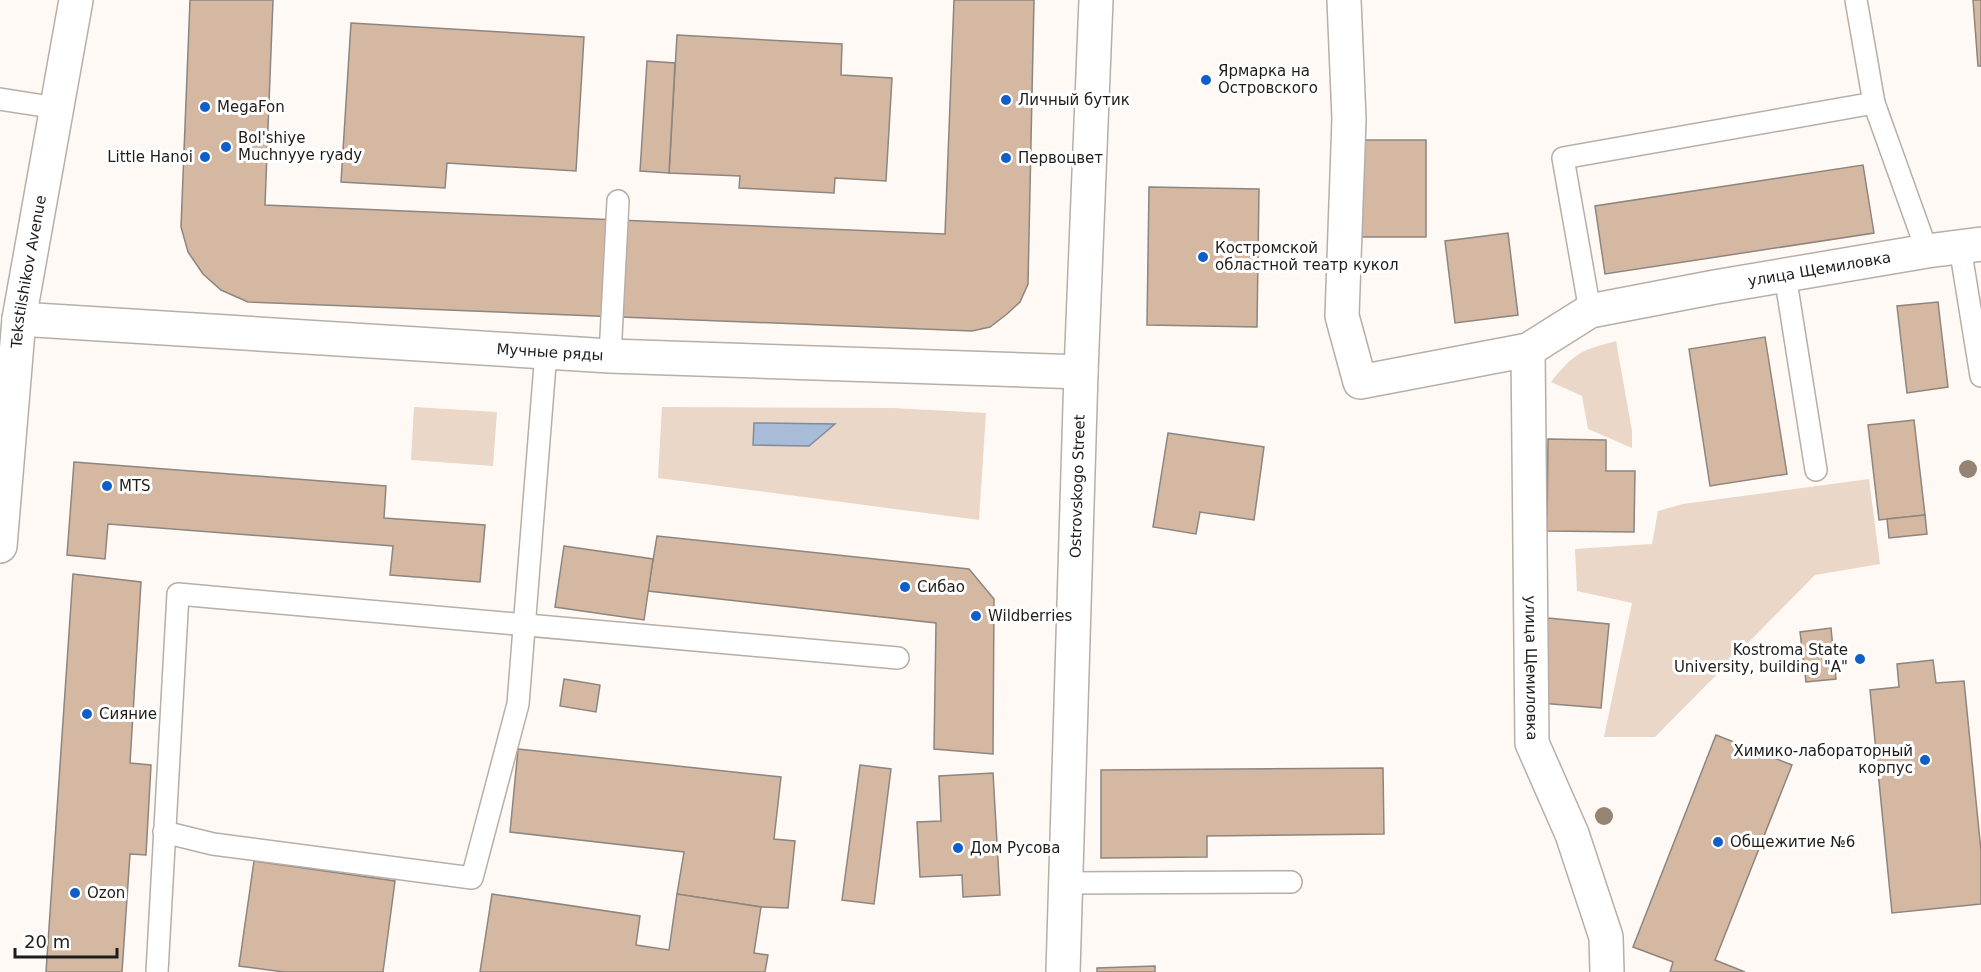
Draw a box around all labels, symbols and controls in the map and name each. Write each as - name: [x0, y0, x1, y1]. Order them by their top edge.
- place label: Ярмарка на Островского: [1218, 62, 1318, 97]
- marker: Ярмарка на Островского: [1199, 73, 1213, 87]
- place label: Личный бутик: [1018, 91, 1130, 109]
- marker: Личный бутик: [999, 93, 1013, 107]
- place label: MegaFon: [217, 98, 285, 116]
- marker: MegaFon: [198, 100, 212, 114]
- place label: Bol'shiye Muchnyye ryady: [238, 129, 362, 164]
- marker: Bol'shiye Muchnyye ryady: [219, 140, 233, 154]
- place label: Little Hanoi: [107, 148, 193, 166]
- place label: Первоцвет: [1018, 149, 1103, 167]
- marker: Little Hanoi: [198, 150, 212, 164]
- marker: Первоцвет: [999, 151, 1013, 165]
- street label: Tekstilshikov Avenue: [8, 194, 50, 350]
- place label: Костромской областной театр кукол: [1215, 239, 1399, 274]
- street label: улица Щемиловка: [1746, 248, 1892, 290]
- marker: Костромской областной театр кукол: [1196, 250, 1210, 264]
- street label: Мучные ряды: [496, 340, 604, 365]
- street label: Ostrovskogo Street: [1066, 414, 1089, 558]
- place label: MTS: [119, 477, 151, 495]
- marker: MTS: [100, 479, 114, 493]
- place label: Сибао: [917, 578, 965, 596]
- marker: Сибао: [898, 580, 912, 594]
- street label: улица Щемиловка: [1521, 595, 1541, 741]
- place label: Wildberries: [988, 607, 1073, 625]
- marker: Wildberries: [969, 609, 983, 623]
- place label: Kostroma State University, building "A": [1674, 641, 1848, 676]
- marker: Kostroma State University, building "A": [1853, 652, 1867, 666]
- place label: Сияние: [99, 705, 157, 723]
- marker: Сияние: [80, 707, 94, 721]
- place label: Химико-лабораторный корпус: [1734, 742, 1913, 777]
- marker: Химико-лабораторный корпус: [1918, 753, 1932, 767]
- place label: Общежитие №6: [1730, 833, 1855, 851]
- marker: Общежитие №6: [1711, 835, 1725, 849]
- place label: Дом Русова: [970, 839, 1060, 857]
- marker: Дом Русова: [951, 841, 965, 855]
- place label: Ozon: [87, 884, 125, 902]
- marker: Ozon: [68, 886, 82, 900]
- scale bar: [15, 921, 117, 959]
- text: 20 m: [24, 931, 70, 952]

